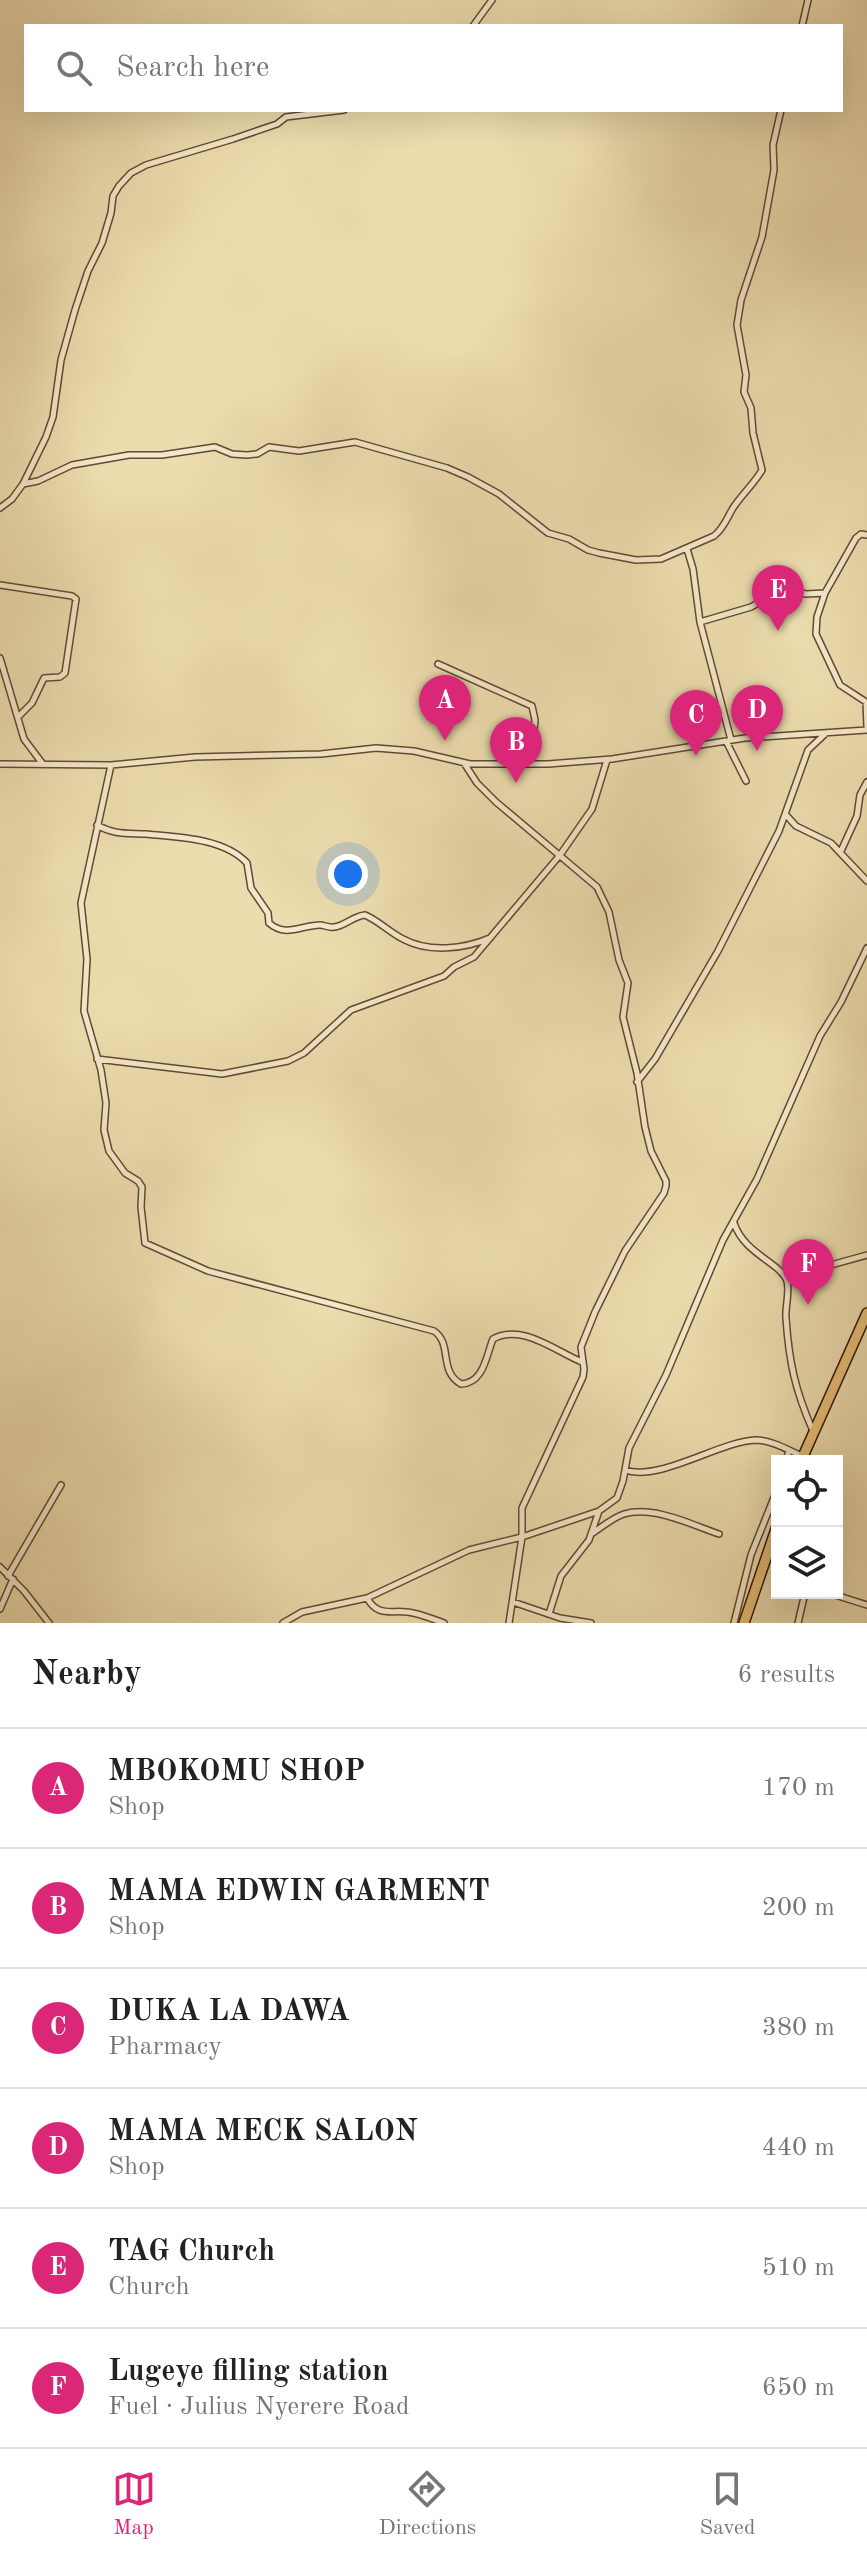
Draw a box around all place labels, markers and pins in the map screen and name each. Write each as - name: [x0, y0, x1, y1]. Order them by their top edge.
- pin: E: [752, 565, 804, 631]
- pin: A: [419, 675, 471, 741]
- pin: D: [731, 685, 783, 751]
- pin: C: [670, 690, 722, 756]
- pin: B: [490, 717, 542, 783]
- pin: F: [782, 1239, 834, 1305]

